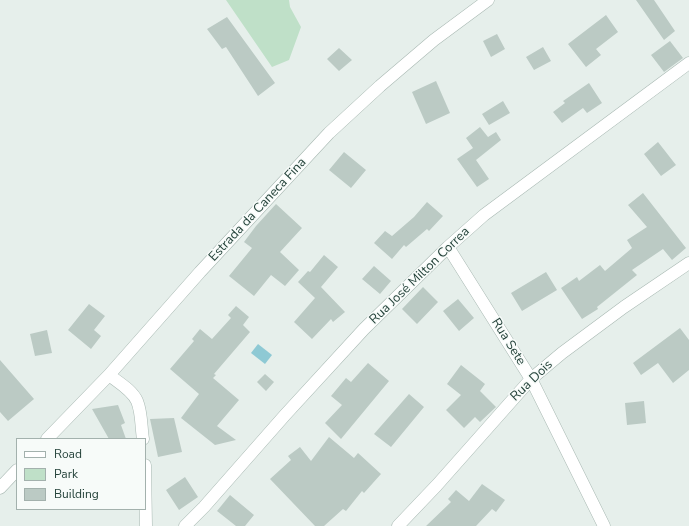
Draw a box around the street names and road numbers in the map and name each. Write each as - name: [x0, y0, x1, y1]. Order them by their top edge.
- street label: Estrada da Caneca Fina: [206, 155, 310, 265]
- street label: Rua José Milton Correa: [367, 224, 473, 328]
- street label: Rua Sete: [487, 316, 529, 368]
- street label: Rua Dois: [508, 357, 556, 405]

